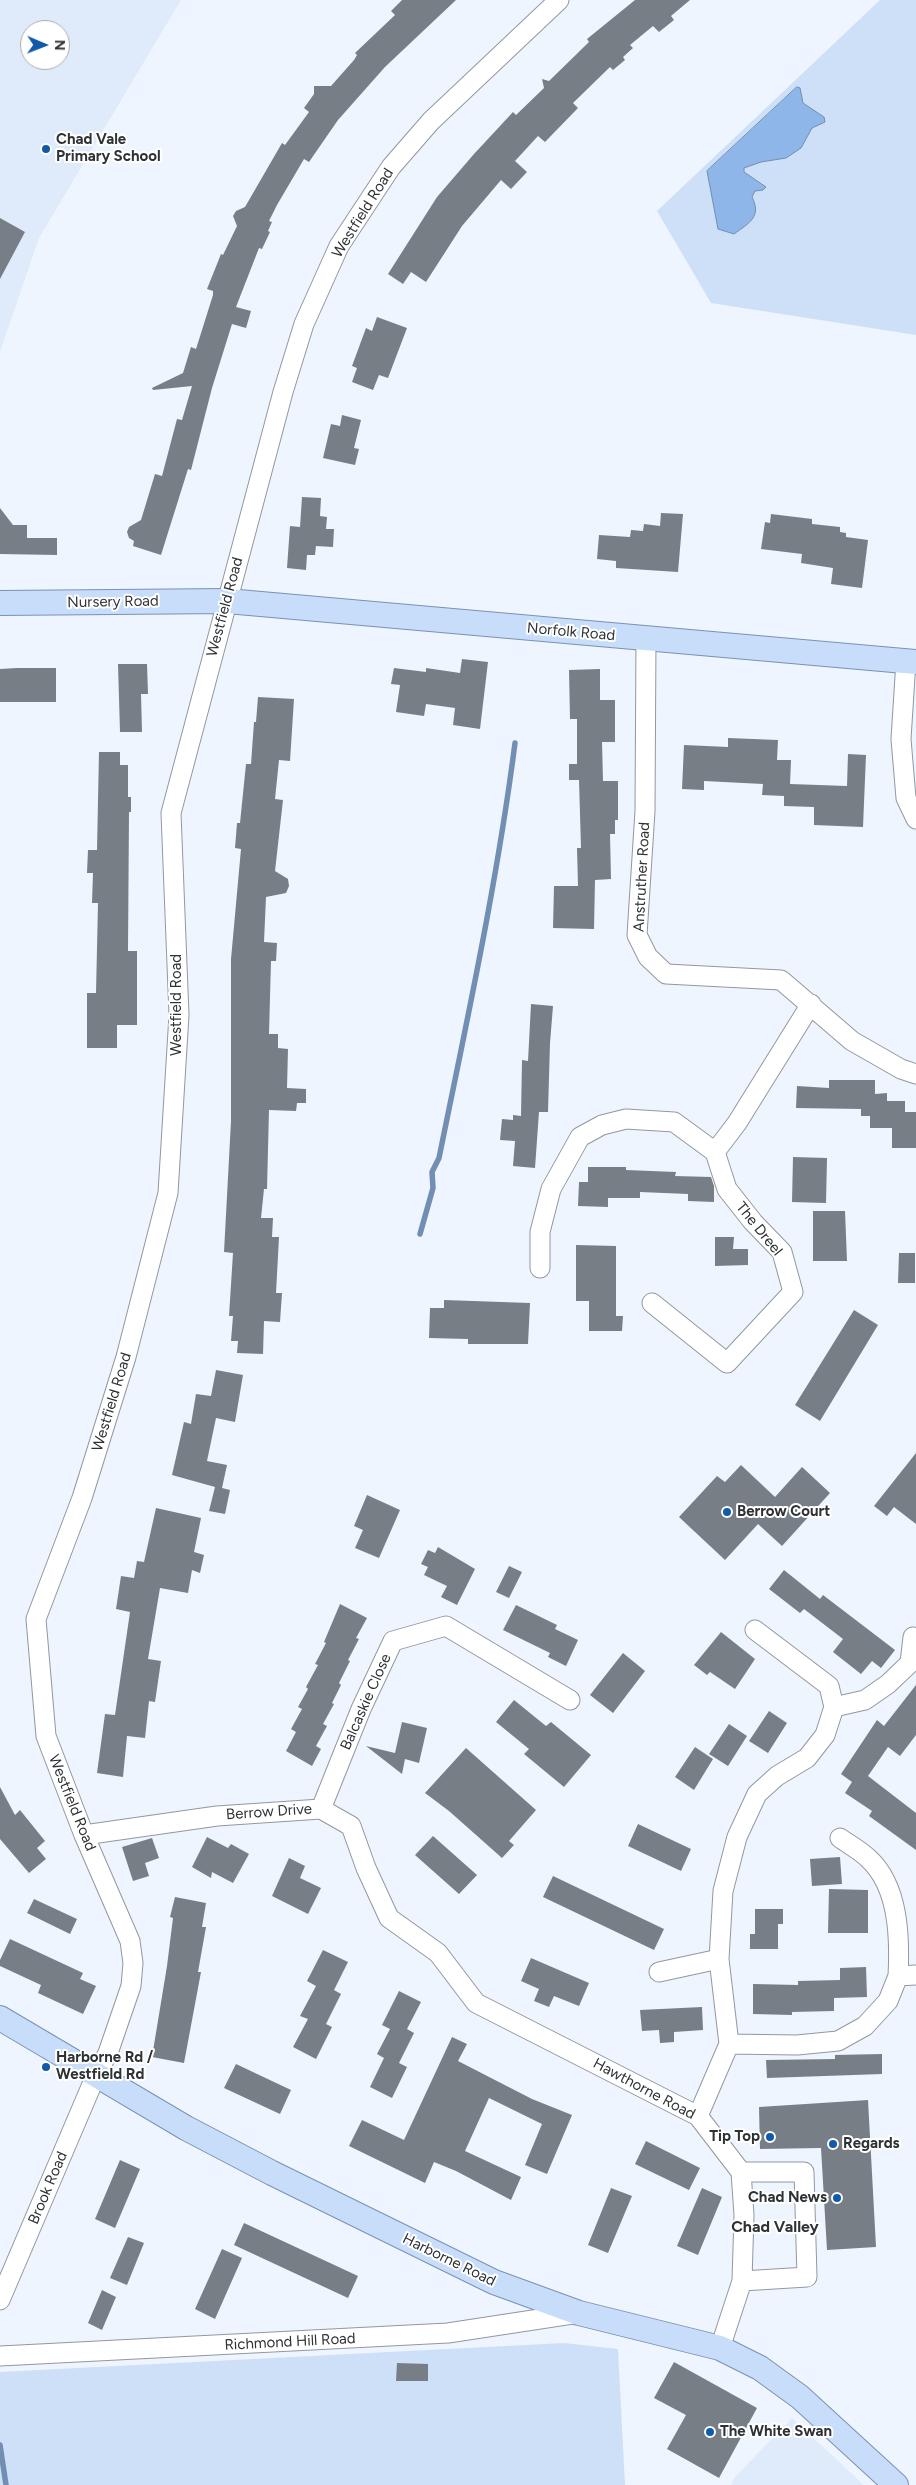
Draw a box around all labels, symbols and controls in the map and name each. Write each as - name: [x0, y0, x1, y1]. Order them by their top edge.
- north arrow: [20, 20, 70, 70]
- text: N: [51, 40, 68, 51]
- place label: Chad Vale Primary School: [56, 131, 161, 166]
- marker: Chad Vale Primary School: [40, 143, 52, 155]
- street label: Westfield Road: [328, 165, 398, 261]
- street label: Westfield Road: [203, 555, 247, 659]
- street label: Nursery Road: [67, 592, 159, 612]
- street label: Norfolk Road: [526, 619, 616, 645]
- street label: Anstruther Road: [630, 822, 654, 932]
- street label: Westfield Road: [168, 954, 186, 1056]
- street label: The Dreel: [732, 1199, 786, 1259]
- street label: Westfield Road: [88, 1351, 136, 1453]
- place label: Berrow Court: [737, 1503, 830, 1521]
- marker: Berrow Court: [721, 1506, 733, 1518]
- street label: Balcaskie Close: [337, 1651, 395, 1753]
- street label: Westfield Road: [45, 1752, 99, 1854]
- street label: Berrow Drive: [225, 1800, 313, 1824]
- place label: Harborne Rd / Westfield Rd: [56, 2049, 153, 2084]
- street label: Hawthorne Road: [590, 2054, 698, 2124]
- marker: Harborne Rd / Westfield Rd: [40, 2061, 52, 2073]
- place label: Tip Top: [709, 2128, 760, 2146]
- marker: Tip Top: [764, 2131, 776, 2143]
- place label: Regards: [843, 2135, 900, 2153]
- marker: Regards: [827, 2138, 839, 2150]
- street label: Brook Road: [25, 2149, 71, 2227]
- place label: Chad News: [748, 2189, 827, 2207]
- marker: Chad News: [831, 2192, 843, 2204]
- district label: Chad Valley: [731, 2217, 819, 2237]
- street label: Harborne Road: [400, 2230, 498, 2290]
- street label: Richmond Hill Road: [224, 2330, 356, 2354]
- place label: The White Swan: [720, 2423, 832, 2441]
- marker: The White Swan: [704, 2426, 716, 2438]

